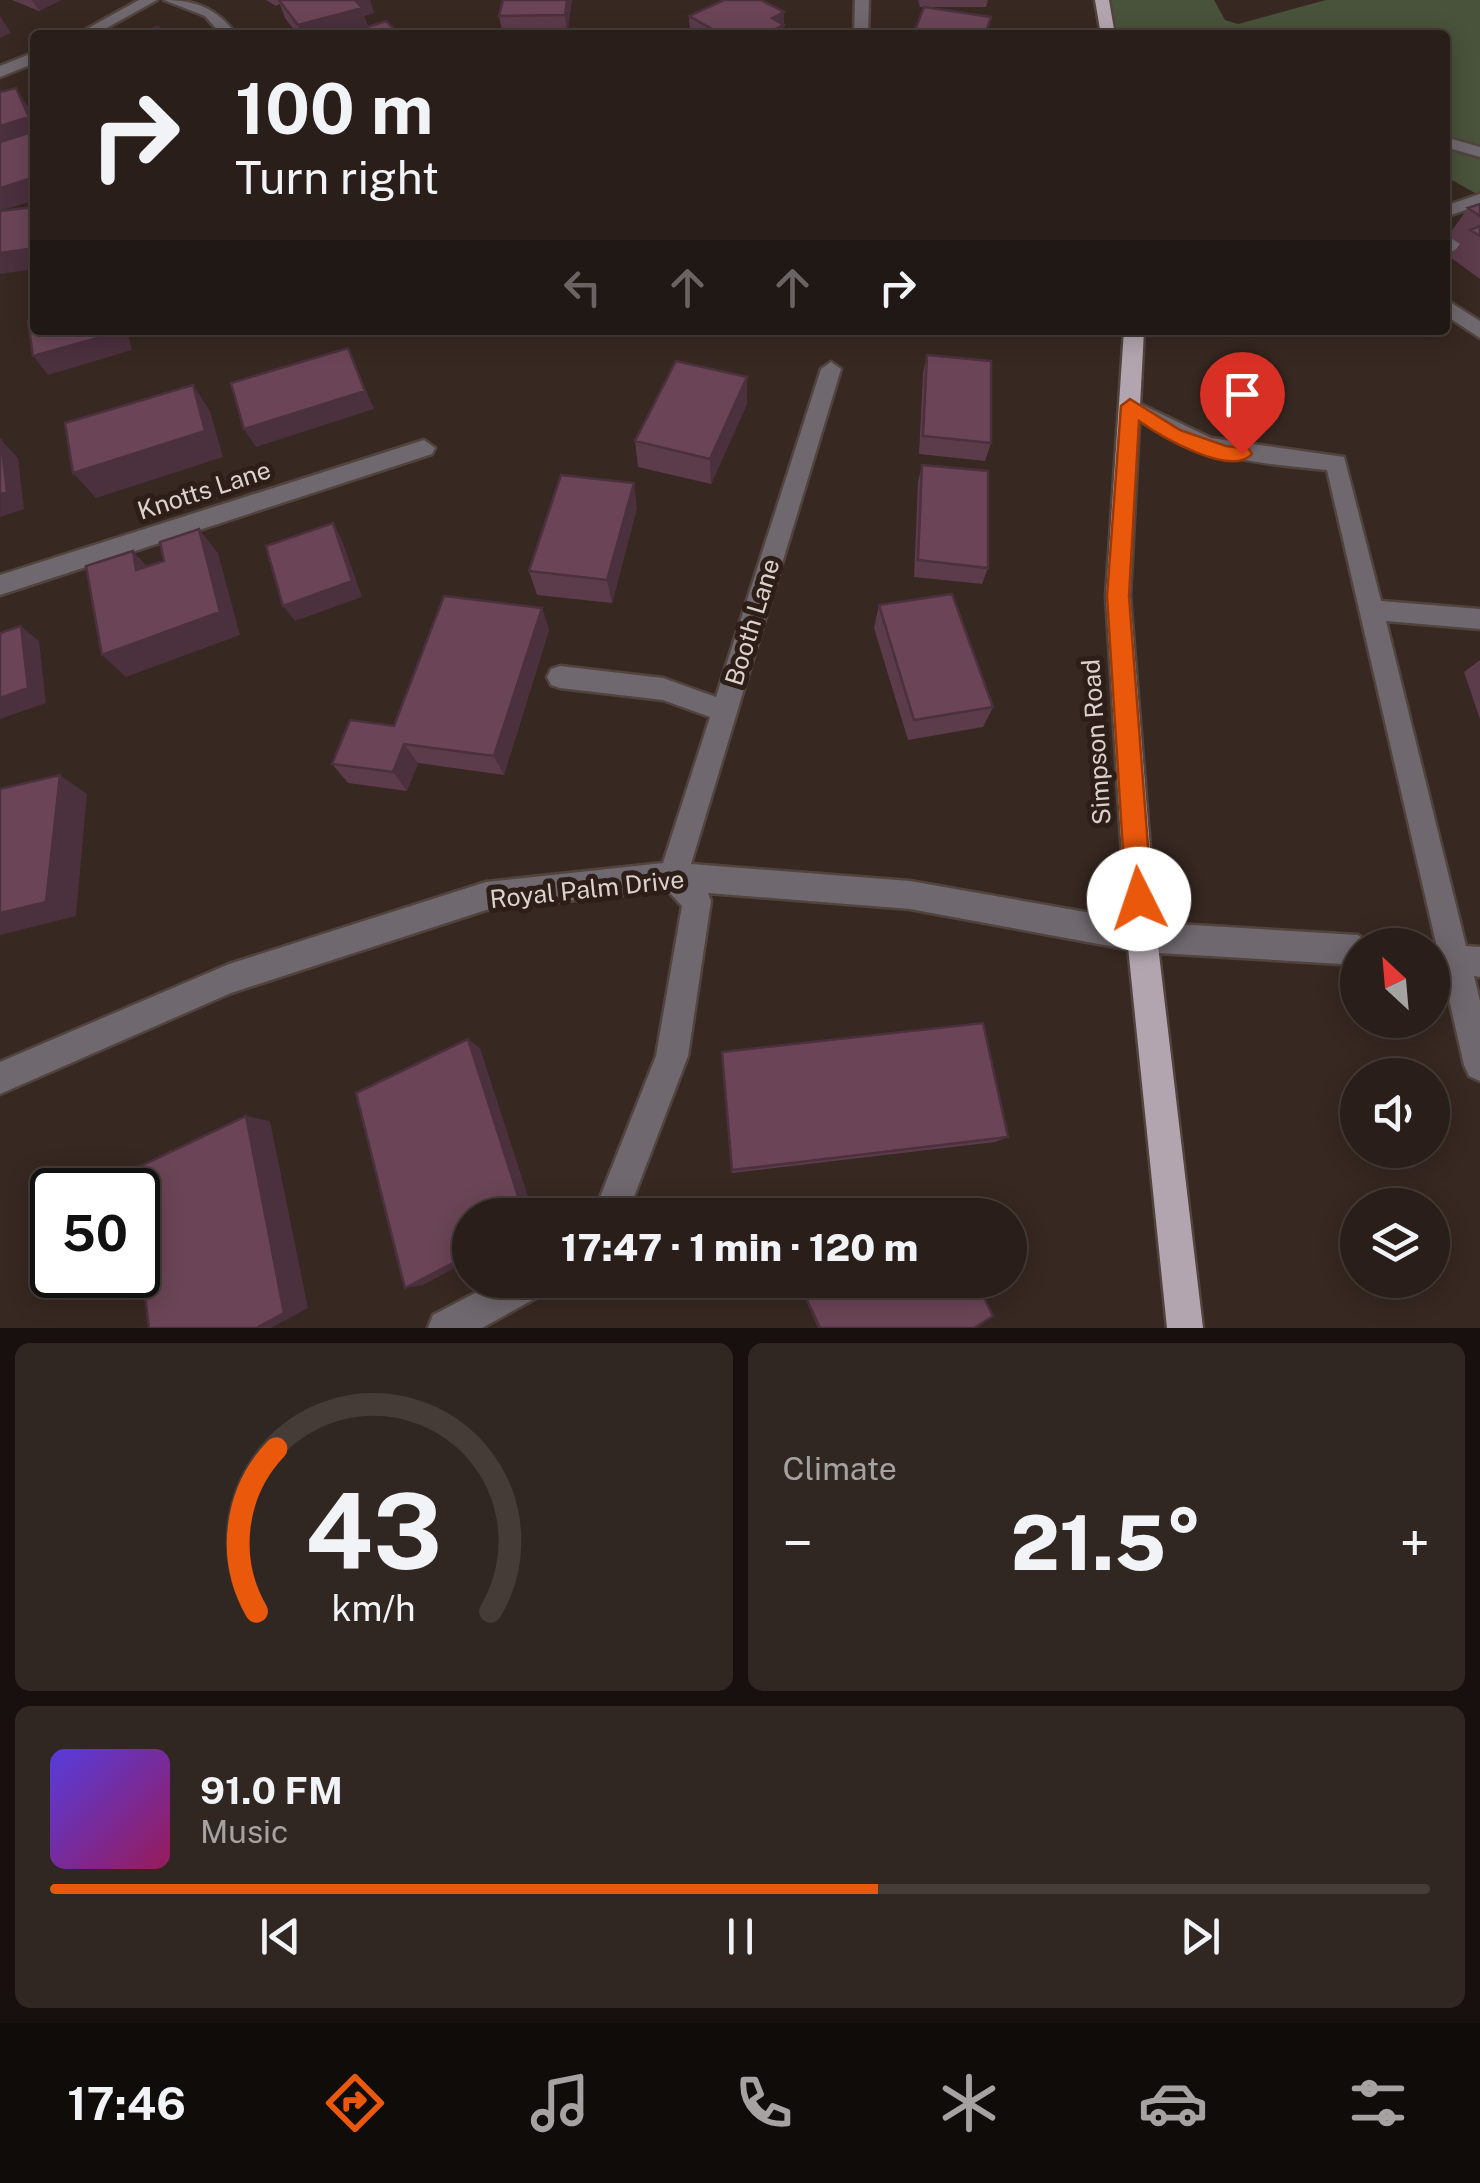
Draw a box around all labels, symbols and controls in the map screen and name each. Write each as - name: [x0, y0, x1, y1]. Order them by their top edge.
- text: 100 m: [235, 67, 433, 150]
- icon: right: [70, 70, 200, 200]
- text: Turn right: [235, 151, 439, 204]
- icon: left: [555, 260, 610, 315]
- icon: ahead: [660, 260, 715, 315]
- icon: ahead: [765, 260, 820, 315]
- icon: right: [870, 260, 925, 315]
- pin: [1200, 352, 1285, 455]
- icon: arrive: [1215, 367, 1270, 422]
- street label: Knotts Lane: [134, 454, 274, 526]
- street label: Booth Lane: [718, 555, 786, 689]
- street label: Simpson Road: [1075, 658, 1117, 826]
- position arrow: [1087, 847, 1191, 951]
- street label: Royal Palm Drive: [488, 864, 686, 914]
- north arrow: [1340, 928, 1450, 1038]
- map controls: [1340, 928, 1450, 1298]
- button: sound: [1340, 1058, 1450, 1168]
- speed limit sign: 50: [30, 1168, 160, 1298]
- button: layers: [1340, 1188, 1450, 1298]
- text: 17:47 · 1 min · 120 m: [561, 1225, 918, 1270]
- text: Climate: [783, 1450, 897, 1487]
- text: 43: [305, 1470, 442, 1592]
- text: 21.5°: [1011, 1499, 1202, 1587]
- text: −: [783, 1511, 813, 1575]
- text: +: [1400, 1511, 1430, 1575]
- text: km/h: [332, 1587, 416, 1629]
- text: 91.0 FM: [200, 1768, 343, 1813]
- text: Music: [200, 1813, 288, 1850]
- icon: previous: [253, 1909, 308, 1964]
- icon: pause: [713, 1909, 768, 1964]
- icon: next: [1173, 1909, 1228, 1964]
- icon: directions: [320, 2068, 390, 2138]
- icon: music: [525, 2068, 595, 2138]
- icon: phone: [729, 2068, 799, 2138]
- icon: climate: [934, 2068, 1004, 2138]
- icon: car: [1138, 2068, 1208, 2138]
- icon: filters: [1343, 2068, 1413, 2138]
- text: 17:46: [67, 2077, 186, 2130]

